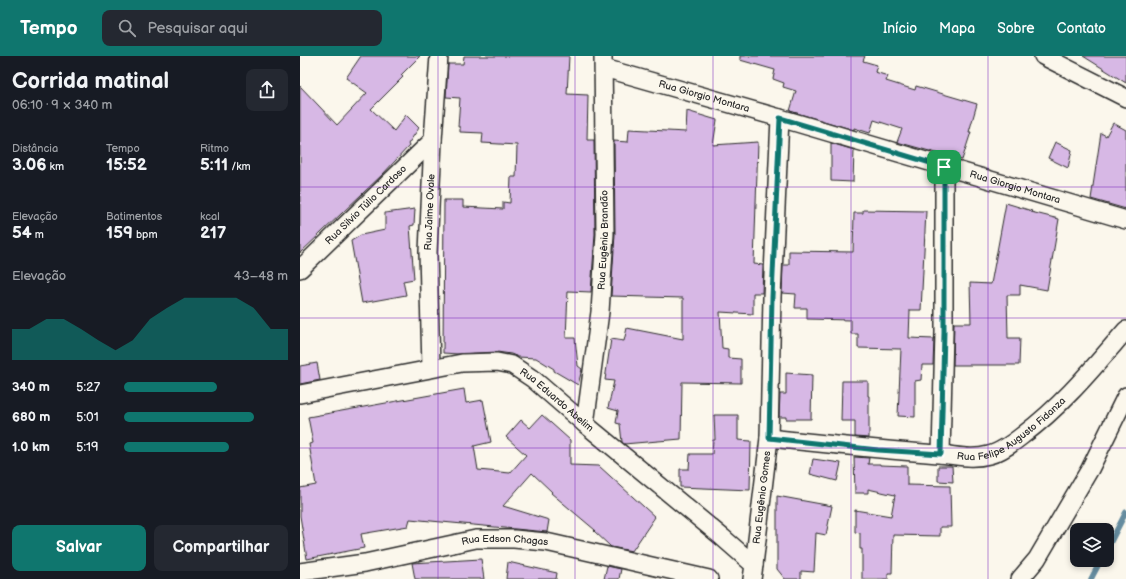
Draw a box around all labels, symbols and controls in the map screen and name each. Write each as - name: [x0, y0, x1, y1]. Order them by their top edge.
- search box: [102, 10, 382, 46]
- text: Tempo: [20, 17, 78, 40]
- icon: search: [116, 17, 138, 39]
- text: Pesquisar aqui: [148, 19, 248, 38]
- text: Início: [883, 20, 917, 37]
- text: Mapa: [939, 20, 975, 37]
- text: Sobre: [997, 20, 1035, 37]
- text: Contato: [1057, 20, 1106, 37]
- text: Corrida matinal: [12, 68, 169, 95]
- button: share: [246, 69, 288, 111]
- street label: Rua Giorgio Montara: [657, 78, 751, 115]
- text: 06:10 · 9 × 340 m: [12, 97, 112, 113]
- text: Distância: [12, 142, 58, 155]
- text: Tempo: [106, 142, 140, 155]
- text: Ritmo: [200, 142, 229, 155]
- pin: [927, 150, 961, 184]
- text: 3.06: [12, 155, 47, 175]
- text: 15:52: [106, 155, 147, 175]
- text: 5:11: [200, 155, 228, 175]
- icon: arrive: [933, 156, 955, 178]
- text: km: [47, 160, 64, 173]
- text: /km: [228, 160, 251, 173]
- street label: Rua Silvio Túlio Cardoso: [323, 163, 409, 247]
- street label: Rua Giorgio Montara: [968, 168, 1062, 206]
- street label: Rua Jaime Ovale: [422, 173, 437, 251]
- street label: Rua Eugênia Brandão: [595, 190, 611, 290]
- text: Elevação: [12, 210, 58, 223]
- text: Batimentos: [106, 210, 162, 223]
- text: kcal: [200, 210, 220, 223]
- text: 54: [12, 223, 32, 243]
- text: 159: [106, 223, 133, 243]
- text: 217: [200, 223, 226, 243]
- text: m: [32, 228, 44, 241]
- text: bpm: [133, 228, 158, 241]
- text: Elevação: [12, 268, 66, 284]
- text: 43–48 m: [234, 268, 288, 284]
- street label: Rua Eduardo Abelim: [517, 366, 596, 434]
- text: 340 m: [12, 379, 50, 395]
- text: 5:27: [76, 379, 100, 395]
- street label: Rua Felipe Augusto Fidanza: [956, 395, 1068, 463]
- text: 680 m: [12, 409, 50, 425]
- text: 5:01: [76, 409, 99, 425]
- text: 1.0 km: [12, 439, 50, 455]
- text: 5:19: [76, 439, 99, 455]
- street label: Rua Eugênio Gomes: [751, 450, 773, 545]
- map controls: [1070, 523, 1114, 567]
- button: layers: [1070, 523, 1114, 567]
- button: Salvar: [12, 525, 146, 571]
- button: Compartilhar: [154, 525, 288, 571]
- street label: Rua Edson Chagas: [460, 533, 549, 548]

